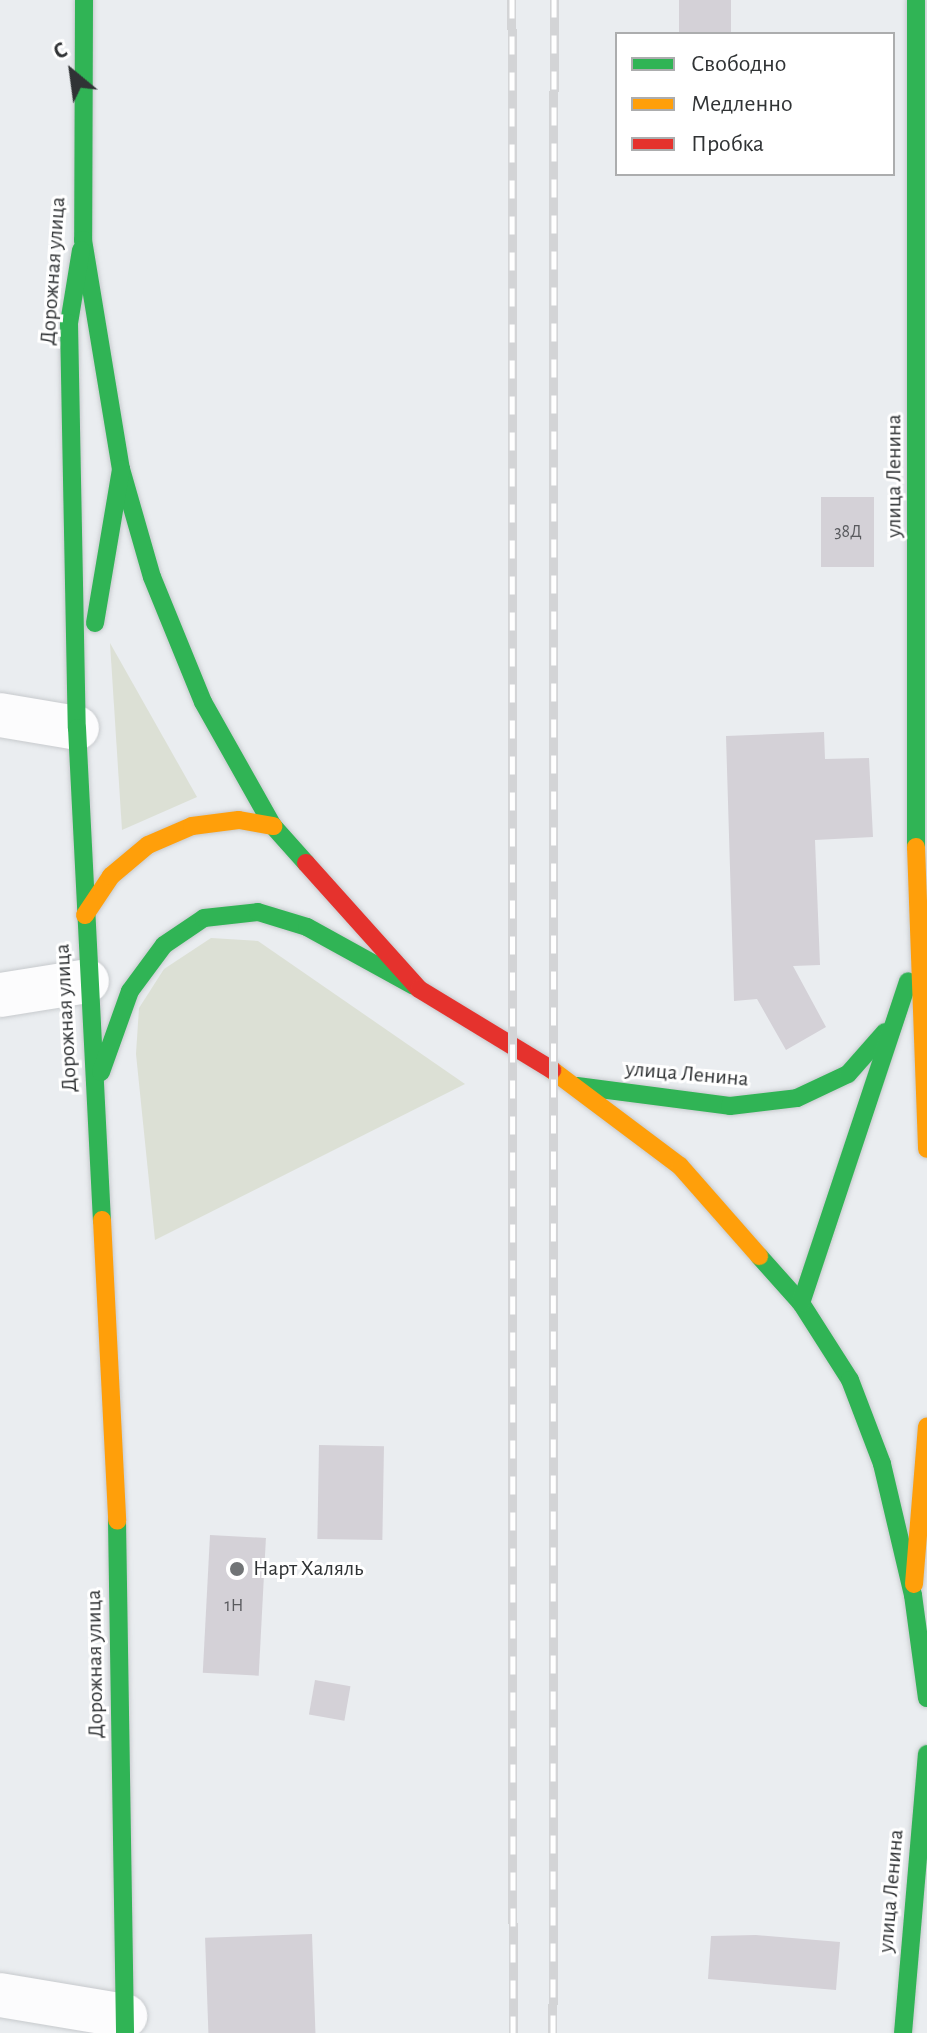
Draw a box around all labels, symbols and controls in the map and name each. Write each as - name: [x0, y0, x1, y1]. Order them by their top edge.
- north arrow: [32, 32, 112, 112]
- legend: [615, 32, 895, 176]
- text: С: [50, 38, 71, 64]
- text: Свободно: [691, 52, 786, 76]
- text: Медленно: [691, 92, 793, 116]
- text: Пробка: [691, 132, 764, 156]
- street label: Дорожная улица: [35, 196, 71, 346]
- street label: улица Ленина: [881, 414, 907, 538]
- house number: 38Д: [834, 521, 862, 543]
- street label: Дорожная улица: [49, 943, 83, 1093]
- street label: улица Ленина: [624, 1055, 750, 1093]
- place label: Нарт Халяль: [253, 1556, 363, 1582]
- marker: Нарт Халяль: [228, 1560, 246, 1578]
- street label: Дорожная улица: [81, 1590, 109, 1738]
- house number: 1Н: [225, 1595, 243, 1617]
- street label: улица Ленина: [872, 1828, 910, 1954]

